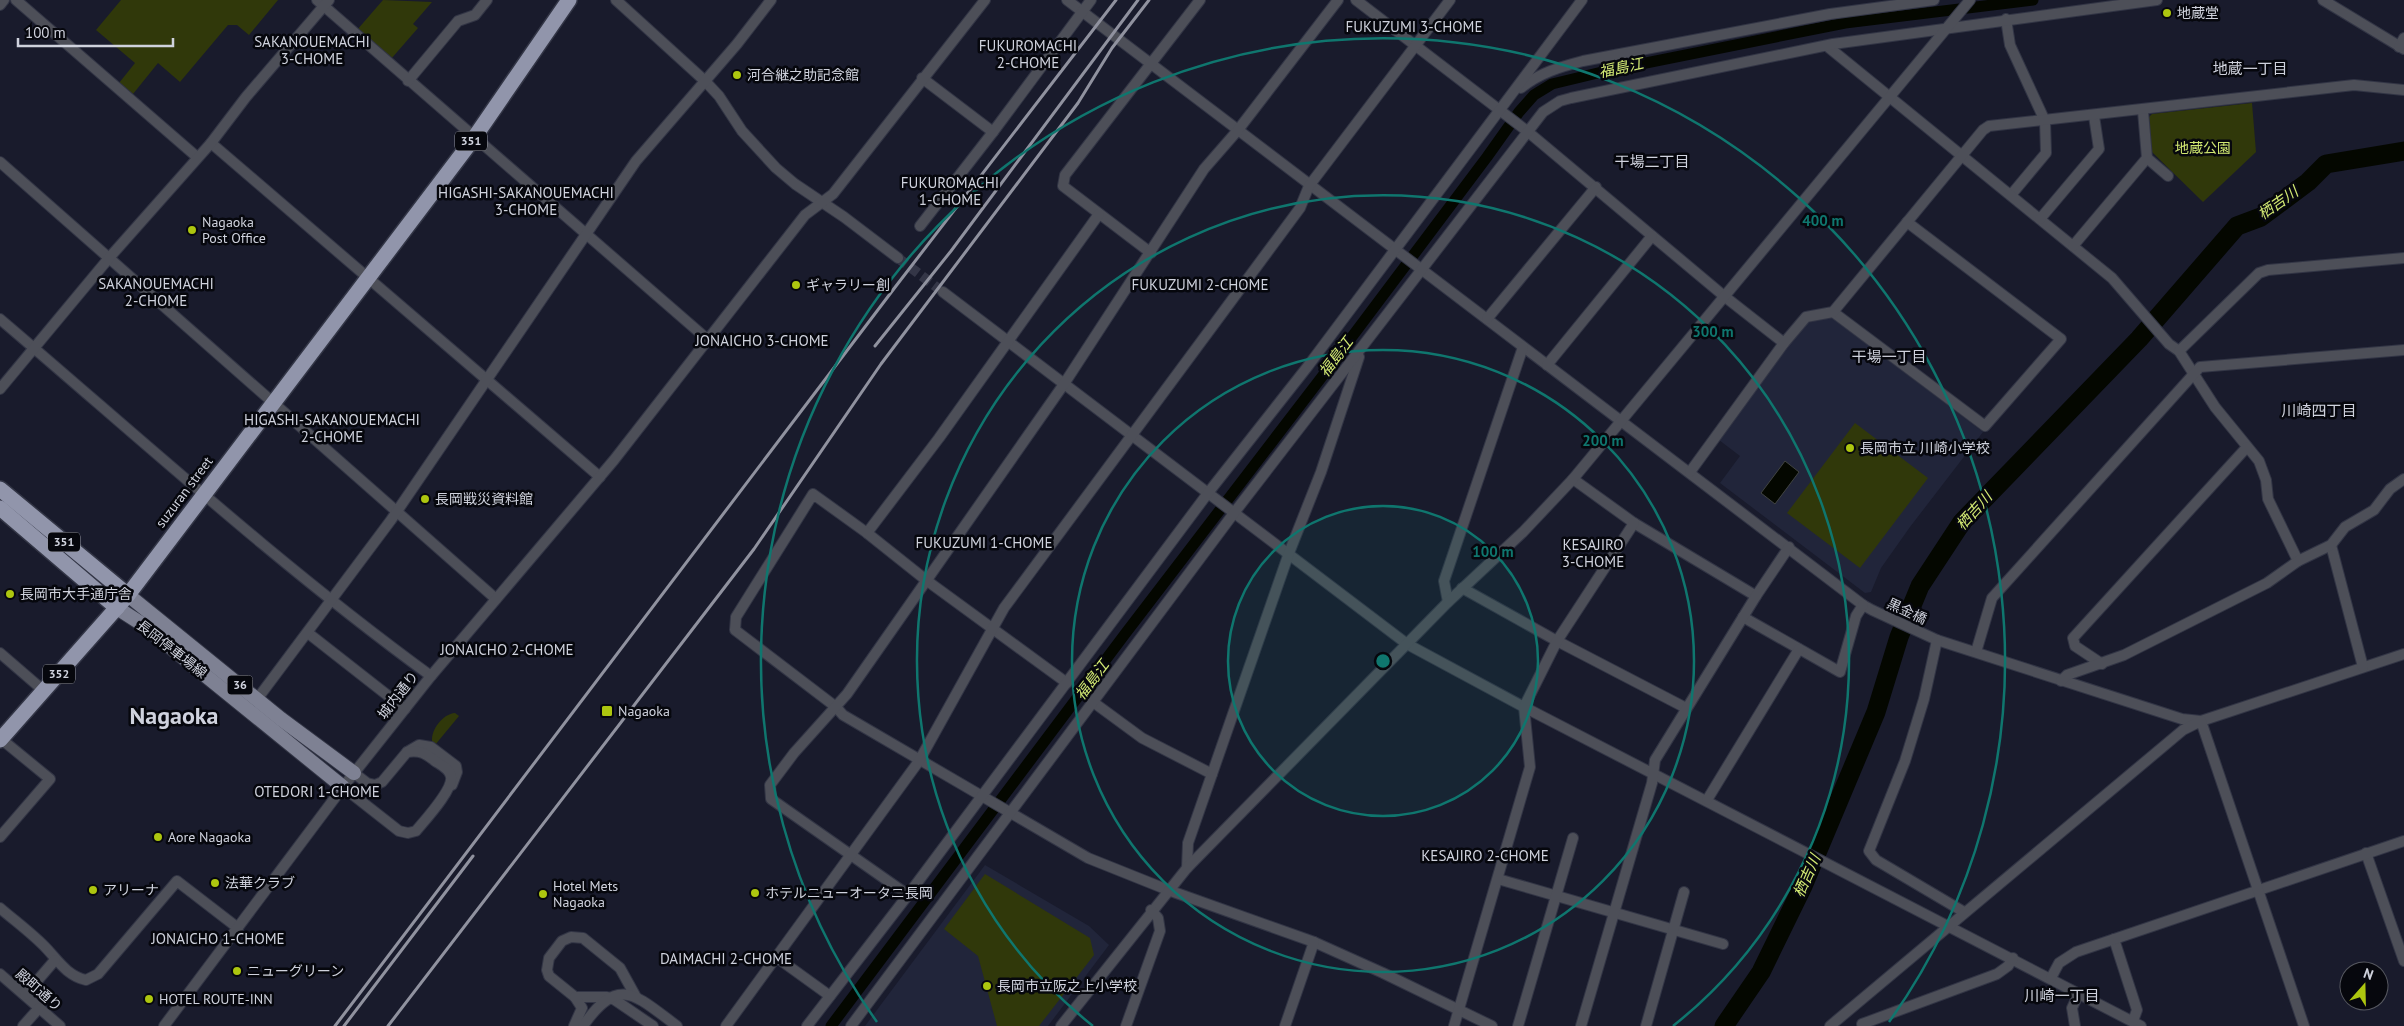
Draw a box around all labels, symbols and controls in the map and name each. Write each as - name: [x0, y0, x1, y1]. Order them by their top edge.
- place label: 地蔵堂: [2177, 4, 2219, 22]
- marker: 地蔵堂: [2161, 7, 2173, 19]
- scale bar: [18, 15, 172, 47]
- district label: FUKUZUMI 3-CHOME: [1345, 17, 1483, 36]
- text: 100 m: [25, 23, 66, 42]
- district label: SAKANOUEMACHI 3-CHOME: [254, 32, 370, 68]
- district label: FUKUROMACHI 2-CHOME: [979, 36, 1077, 72]
- water label: 福島江: [1597, 53, 1647, 81]
- district label: 地蔵一丁目: [2212, 59, 2288, 78]
- place label: 河合継之助記念館: [747, 66, 859, 84]
- marker: 河合継之助記念館: [731, 69, 743, 81]
- road number: 351: [455, 132, 487, 150]
- park label: 地蔵公園: [2175, 139, 2231, 157]
- district label: 干場二丁目: [1614, 152, 1690, 171]
- district label: FUKUROMACHI 1-CHOME: [901, 173, 999, 209]
- water label: 栖吉川: [2254, 181, 2303, 223]
- district label: HIGASHI-SAKANOUEMACHI 3-CHOME: [438, 183, 614, 219]
- text: 400 m: [1802, 211, 1844, 230]
- place label: Nagaoka Post Office: [202, 213, 266, 247]
- marker: Nagaoka Post Office: [186, 224, 198, 236]
- district label: SAKANOUEMACHI 2-CHOME: [98, 274, 214, 310]
- district label: FUKUZUMI 2-CHOME: [1131, 275, 1269, 294]
- place label: ギャラリー創: [806, 276, 890, 294]
- marker: ギャラリー創: [790, 279, 802, 291]
- text: 300 m: [1692, 322, 1734, 341]
- district label: JONAICHO 3-CHOME: [694, 331, 829, 350]
- water label: 福島江: [1314, 331, 1358, 380]
- district label: 干場一丁目: [1851, 347, 1927, 366]
- district label: 川崎四丁目: [2281, 401, 2357, 420]
- district label: HIGASHI-SAKANOUEMACHI 2-CHOME: [244, 410, 420, 446]
- text: 200 m: [1582, 431, 1624, 450]
- place label: 長岡市立 川崎小学校: [1860, 439, 1990, 457]
- marker: 長岡市立 川崎小学校: [1844, 442, 1856, 454]
- street label: suzuran street: [151, 453, 217, 531]
- water label: 栖吉川: [1952, 486, 1997, 534]
- place label: 長岡戦災資料館: [435, 490, 533, 508]
- marker: 長岡戦災資料館: [419, 493, 431, 505]
- road number: 351: [48, 532, 80, 552]
- district label: FUKUZUMI 1-CHOME: [915, 533, 1053, 552]
- district label: KESAJIRO 3-CHOME: [1562, 535, 1624, 571]
- text: 100 m: [1472, 542, 1514, 561]
- place label: 長岡市大手通庁舎: [20, 585, 132, 603]
- marker: 長岡市大手通庁舎: [4, 588, 16, 600]
- street label: 黒金橋: [1884, 594, 1930, 628]
- street label: 長岡停車場線: [133, 616, 211, 682]
- district label: JONAICHO 2-CHOME: [439, 640, 574, 659]
- centre of rings: [1374, 652, 1392, 670]
- water label: 福島江: [1070, 654, 1114, 703]
- road number: 352: [43, 664, 75, 684]
- street label: 城内通り: [374, 667, 422, 723]
- road number: 36: [228, 676, 252, 694]
- district label: Nagaoka: [129, 700, 219, 731]
- place label: Nagaoka: [618, 702, 670, 720]
- marker: Nagaoka: [600, 704, 614, 718]
- district label: OTEDORI 1-CHOME: [254, 782, 380, 801]
- place label: Aore Nagaoka: [168, 828, 251, 846]
- marker: Aore Nagaoka: [152, 831, 164, 843]
- district label: KESAJIRO 2-CHOME: [1421, 846, 1549, 865]
- water label: 栖吉川: [1789, 850, 1825, 900]
- place label: 法華クラブ: [225, 874, 295, 892]
- marker: 法華クラブ: [209, 877, 221, 889]
- place label: Hotel Mets Nagaoka: [553, 877, 618, 911]
- place label: アリーナ: [103, 881, 159, 899]
- marker: アリーナ: [87, 884, 99, 896]
- place label: ホテルニューオータニ長岡: [765, 884, 933, 902]
- marker: ホテルニューオータニ長岡: [749, 887, 761, 899]
- marker: Hotel Mets Nagaoka: [537, 888, 549, 900]
- district label: JONAICHO 1-CHOME: [150, 929, 285, 948]
- district label: DAIMACHI 2-CHOME: [660, 949, 792, 968]
- north arrow: [2339, 961, 2389, 1011]
- place label: ニューグリーン: [247, 962, 344, 980]
- text: N: [2361, 964, 2376, 984]
- street label: 殿町通り: [12, 965, 66, 1015]
- marker: ニューグリーン: [231, 965, 243, 977]
- place label: 長岡市立阪之上小学校: [997, 977, 1137, 995]
- marker: 長岡市立阪之上小学校: [981, 980, 993, 992]
- district label: 川崎一丁目: [2024, 986, 2100, 1005]
- place label: HOTEL ROUTE-INN: [159, 990, 273, 1008]
- marker: HOTEL ROUTE-INN: [143, 993, 155, 1005]

